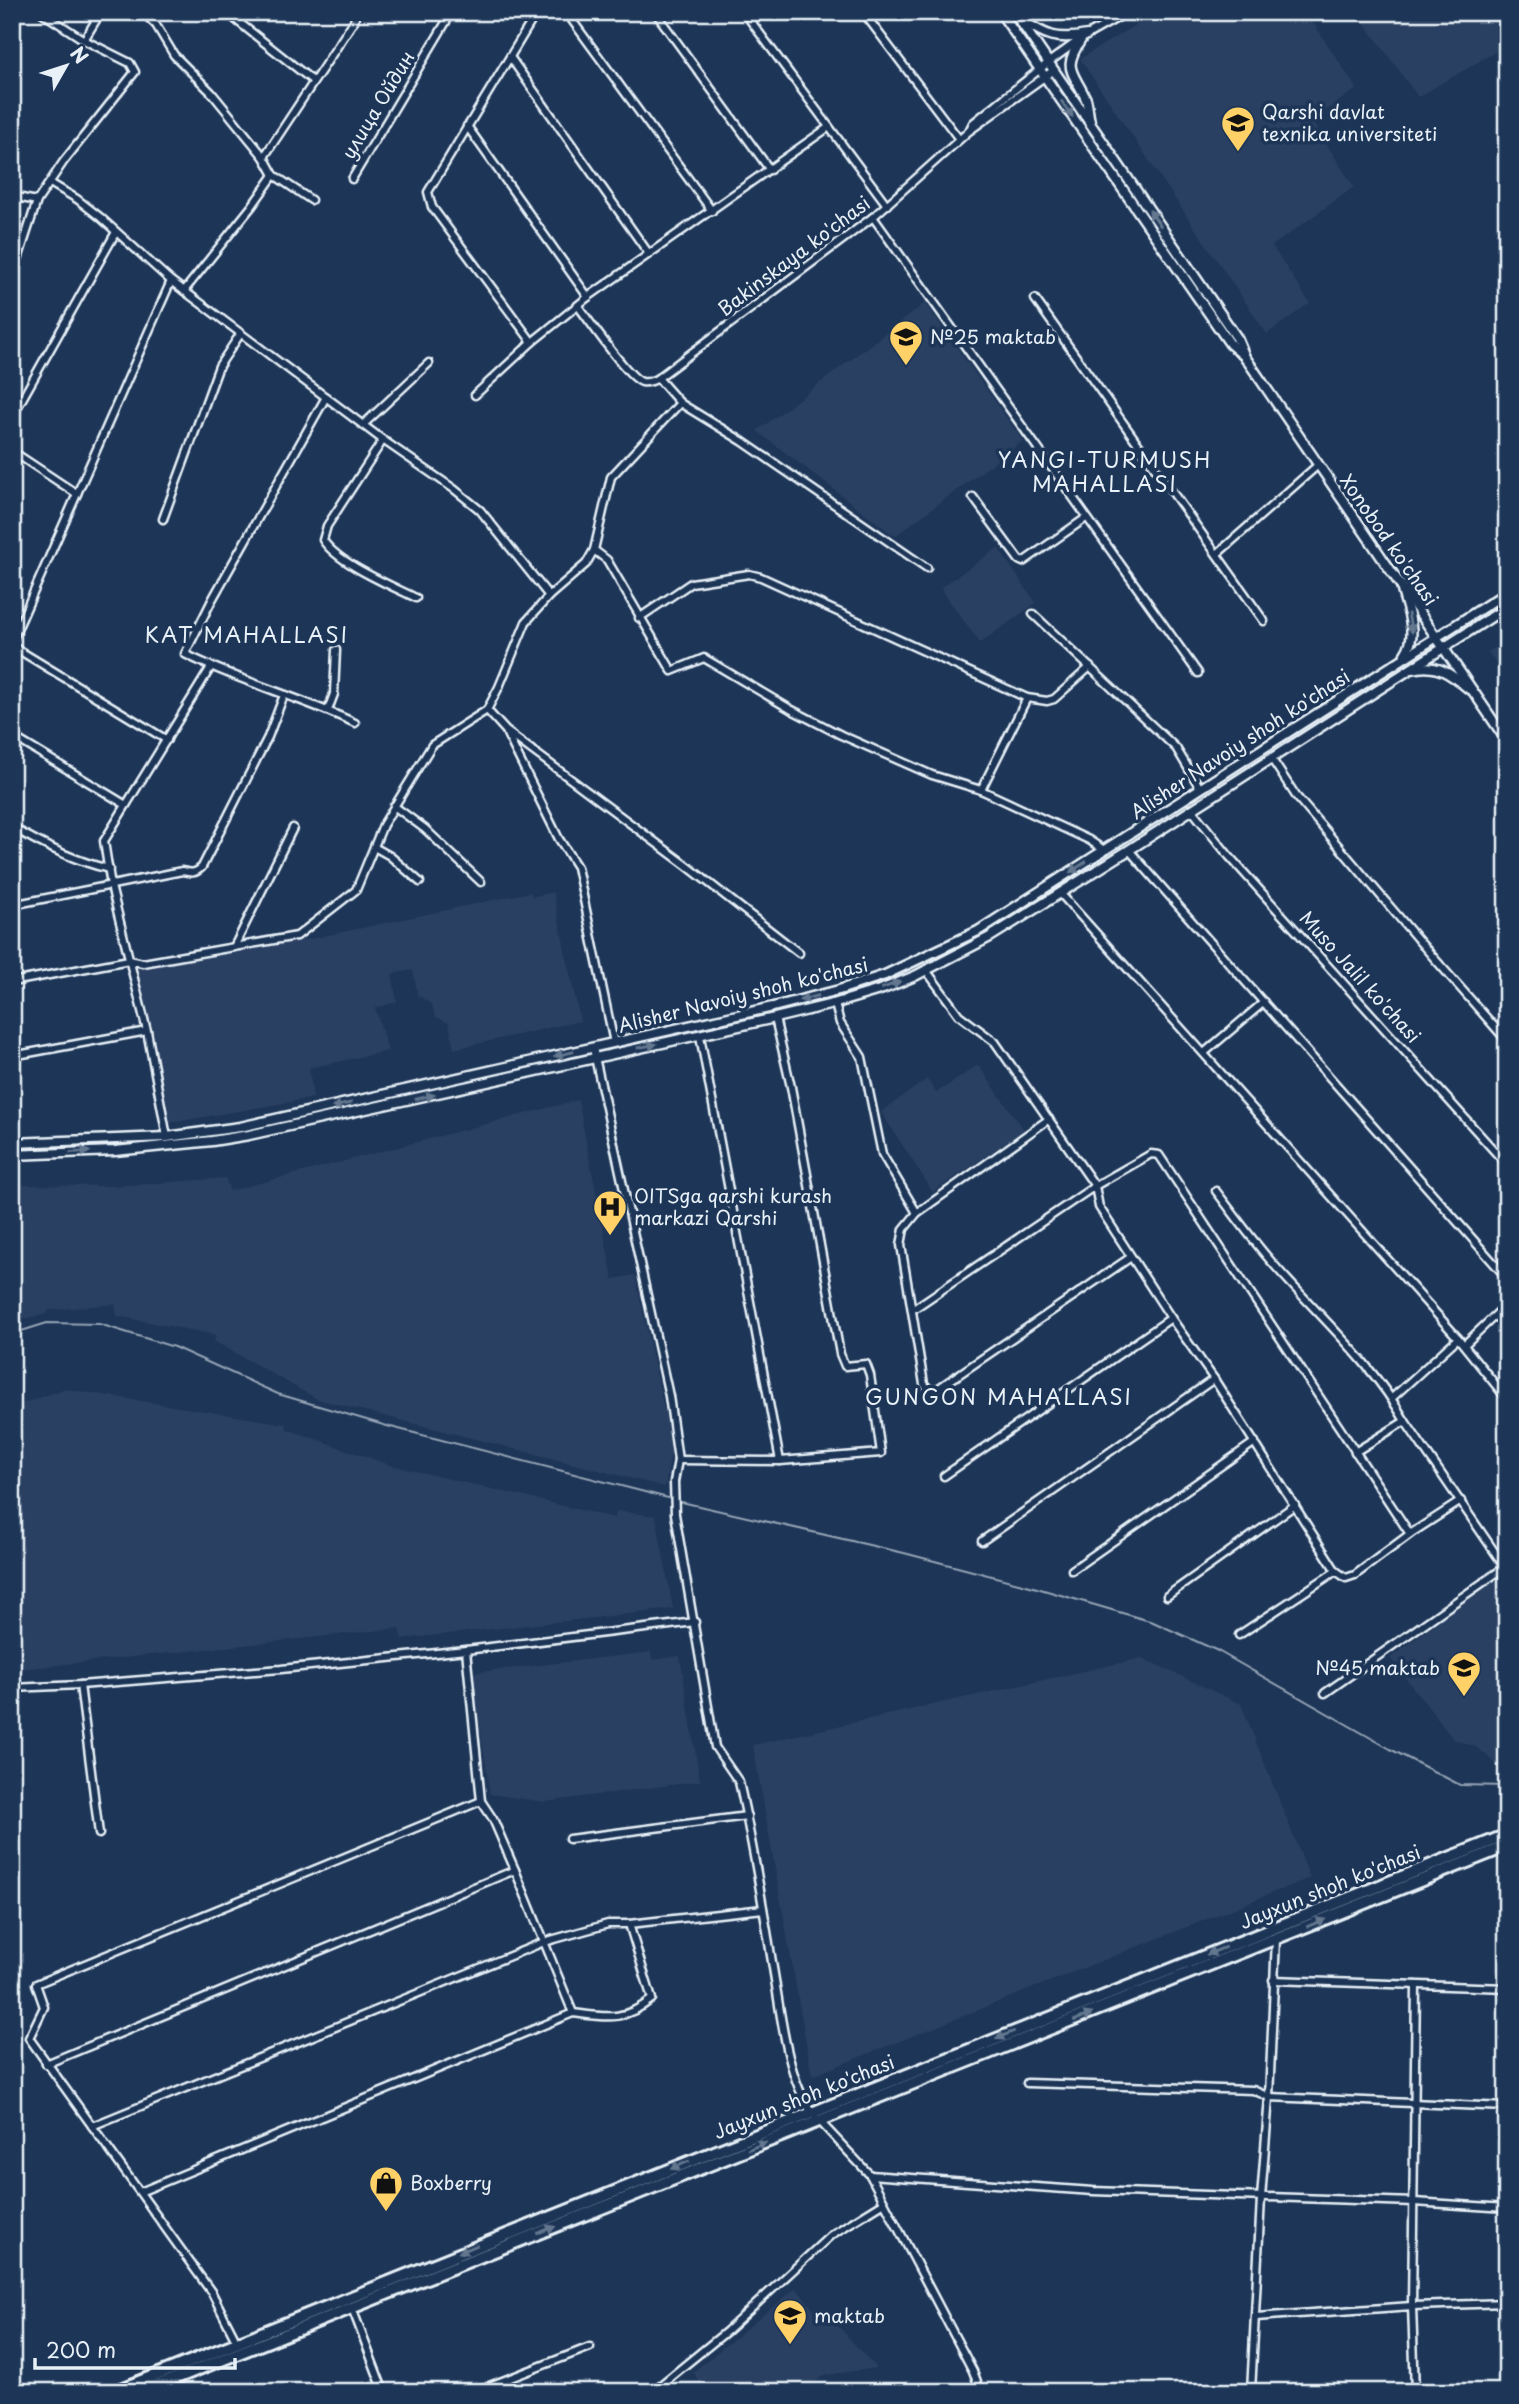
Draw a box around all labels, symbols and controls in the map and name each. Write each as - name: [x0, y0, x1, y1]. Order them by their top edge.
- north arrow: [32, 32, 102, 102]
- text: N: [64, 40, 96, 69]
- street label: улица Ойдин: [334, 45, 420, 164]
- place label: Qarshi davlat texnika universiteti: [1262, 97, 1437, 147]
- one-way arrow: [1060, 100, 1074, 118]
- school or university icon: Qarshi davlat texnika universiteti: [1219, 104, 1257, 153]
- street label: Bakinskaya ko'chasi: [711, 189, 875, 322]
- one-way arrow: [1148, 209, 1162, 227]
- school or university icon: №25 maktab: [887, 318, 925, 367]
- place label: №25 maktab: [930, 322, 1056, 350]
- district label: YANGI-TURMUSH MAHALLASI: [998, 443, 1212, 499]
- street label: Xonobod ko'chasi: [1334, 468, 1446, 611]
- one-way arrow: [1404, 612, 1415, 634]
- district label: KAT MAHALLASI: [145, 618, 349, 650]
- street label: Alisher Navoiy shoh ko'chasi: [1124, 661, 1355, 825]
- one-way arrow: [1068, 860, 1088, 873]
- street label: Muso Jalil ko'chasi: [1294, 904, 1428, 1049]
- street label: Alisher Navoiy shoh ko'chasi: [615, 949, 871, 1039]
- one-way arrow: [881, 980, 902, 991]
- one-way arrow: [798, 993, 820, 1004]
- one-way arrow: [636, 1041, 658, 1052]
- one-way arrow: [553, 1049, 575, 1060]
- one-way arrow: [414, 1092, 436, 1103]
- one-way arrow: [331, 1099, 353, 1110]
- one-way arrow: [70, 1146, 92, 1157]
- place label: OITSga qarshi kurash markazi Qarshi: [634, 1181, 832, 1231]
- hospital icon: OITSga qarshi kurash markazi Qarshi: [591, 1188, 629, 1237]
- district label: GUNGON MAHALLASI: [865, 1380, 1133, 1412]
- school or university icon: №45 maktab: [1445, 1649, 1483, 1698]
- place label: №45 maktab: [1315, 1653, 1440, 1681]
- street label: Jayxun shoh ko'chasi: [1235, 1837, 1424, 1935]
- one-way arrow: [1306, 1917, 1327, 1928]
- one-way arrow: [1206, 1946, 1227, 1957]
- one-way arrow: [1072, 2011, 1093, 2022]
- one-way arrow: [994, 2029, 1015, 2040]
- street label: Jayxun shoh ko'chasi: [709, 2047, 898, 2145]
- one-way arrow: [747, 2140, 768, 2151]
- one-way arrow: [669, 2160, 690, 2171]
- shop icon: Boxberry: [367, 2164, 405, 2213]
- place label: Boxberry: [410, 2168, 492, 2196]
- one-way arrow: [536, 2225, 557, 2236]
- one-way arrow: [458, 2244, 479, 2255]
- school or university icon: maktab: [771, 2297, 809, 2346]
- place label: maktab: [814, 2301, 885, 2329]
- scale bar: [35, 2327, 234, 2371]
- text: 200 m: [46, 2333, 116, 2365]

